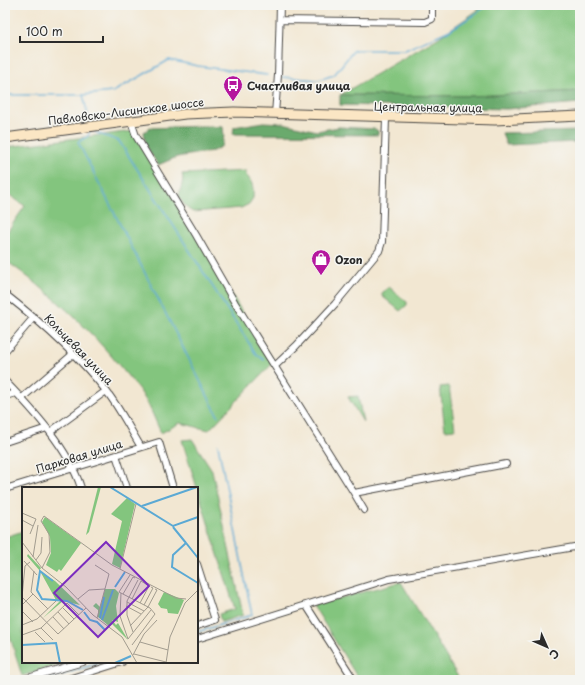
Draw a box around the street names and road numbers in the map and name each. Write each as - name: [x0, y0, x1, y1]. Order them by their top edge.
- street label: Павловско-Лисинское шоссе: [47, 93, 205, 129]
- street label: Центральная улица: [374, 98, 482, 116]
- street label: Кольцевая улица: [41, 310, 117, 388]
- street label: Парковая улица: [34, 435, 124, 477]

